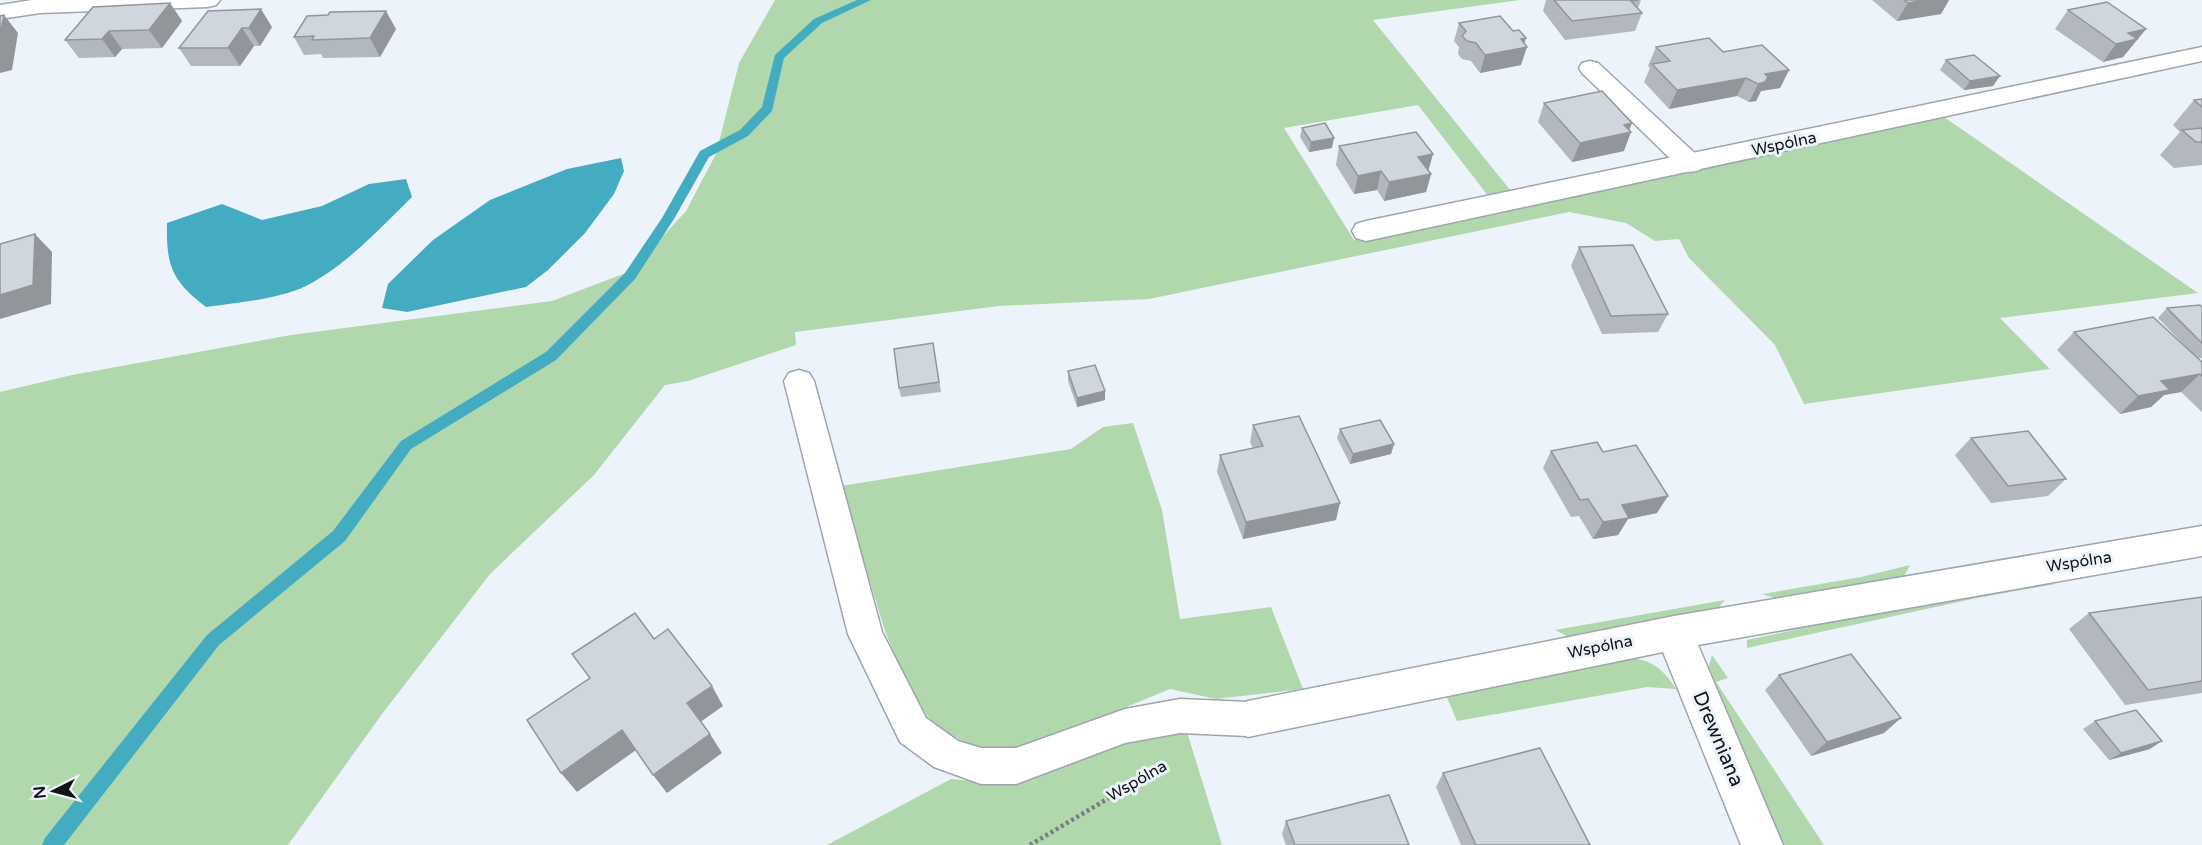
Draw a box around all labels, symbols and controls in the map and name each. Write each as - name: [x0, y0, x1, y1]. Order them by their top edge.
- street label: Wspólna: [1750, 127, 1818, 161]
- street label: Wspólna: [2045, 547, 2113, 577]
- street label: Wspólna: [1566, 631, 1634, 663]
- street label: Drewniana: [1687, 688, 1749, 790]
- street label: Wspólna: [1104, 756, 1170, 806]
- north arrow: [24, 761, 84, 821]
- text: N: [29, 785, 51, 800]

